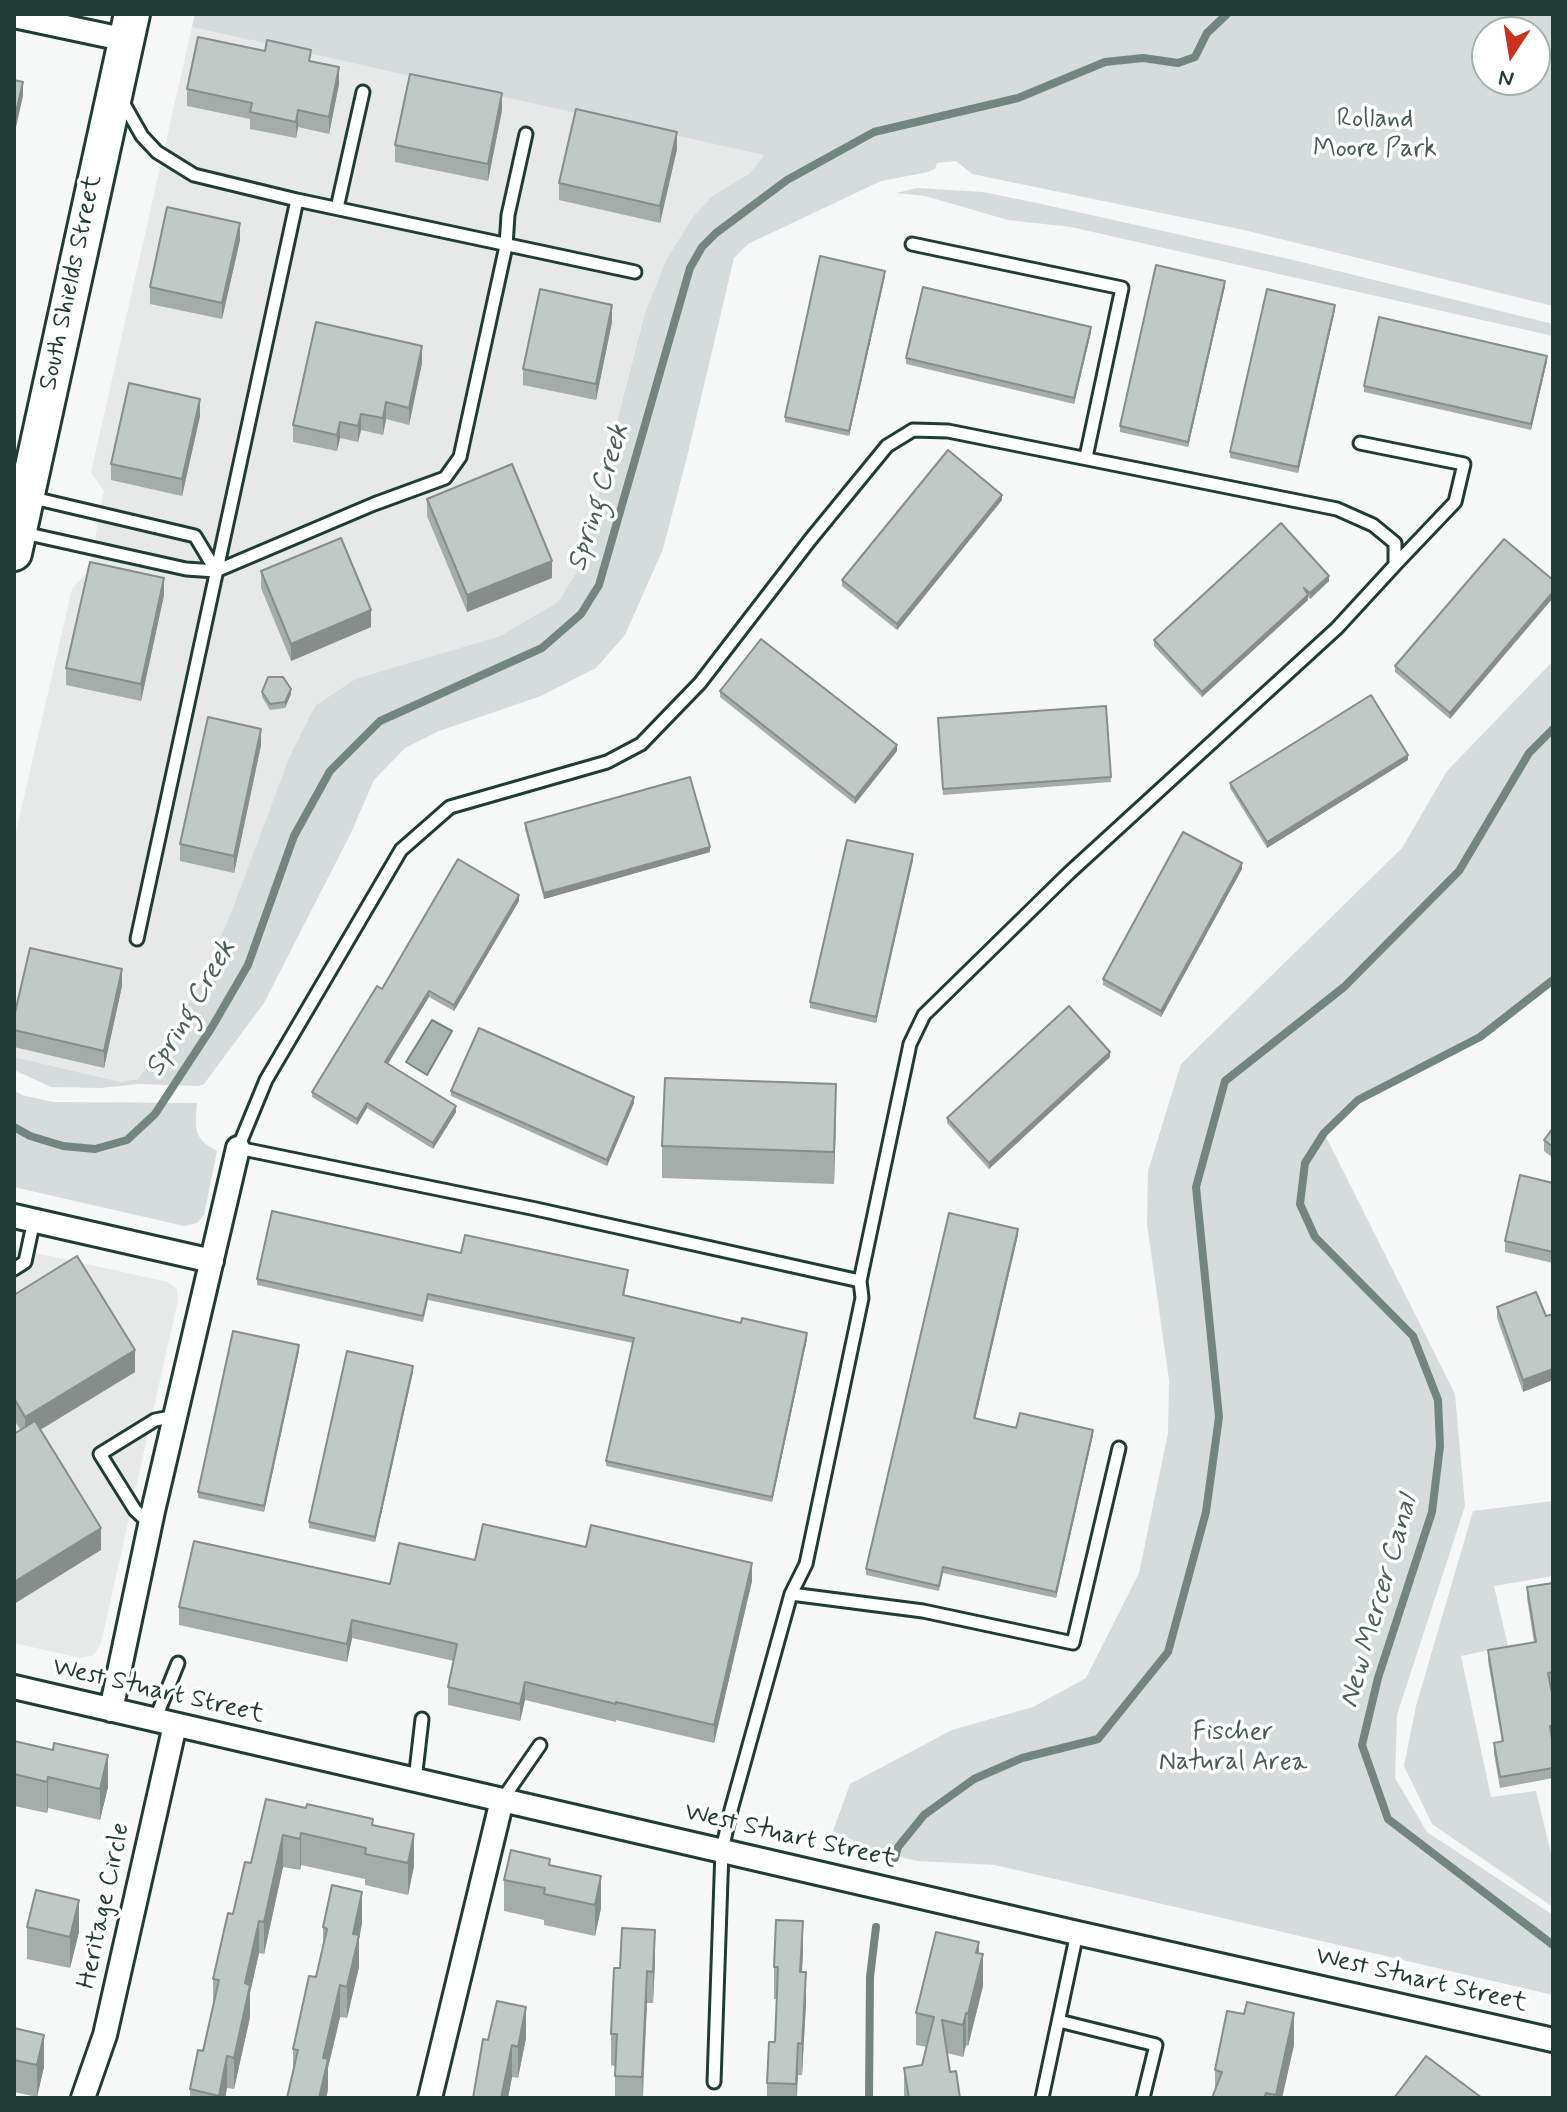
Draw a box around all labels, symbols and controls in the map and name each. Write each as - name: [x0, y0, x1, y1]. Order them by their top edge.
- north arrow: [1471, 16, 1551, 96]
- text: N: [1496, 62, 1517, 93]
- park label: Rolland Moore Park: [1313, 105, 1437, 166]
- street label: South Shields Street: [34, 173, 110, 393]
- water label: Spring Creek: [562, 420, 638, 576]
- water label: Spring Creek: [139, 935, 245, 1083]
- water label: New Mercer Canal: [1334, 1492, 1426, 1712]
- street label: West Stuart Street: [49, 1652, 267, 1732]
- park label: Fischer Natural Area: [1159, 1718, 1307, 1780]
- street label: West Stuart Street: [681, 1797, 899, 1877]
- street label: Heritage Circle: [72, 1820, 138, 1992]
- street label: West Stuart Street: [1312, 1941, 1530, 2021]

